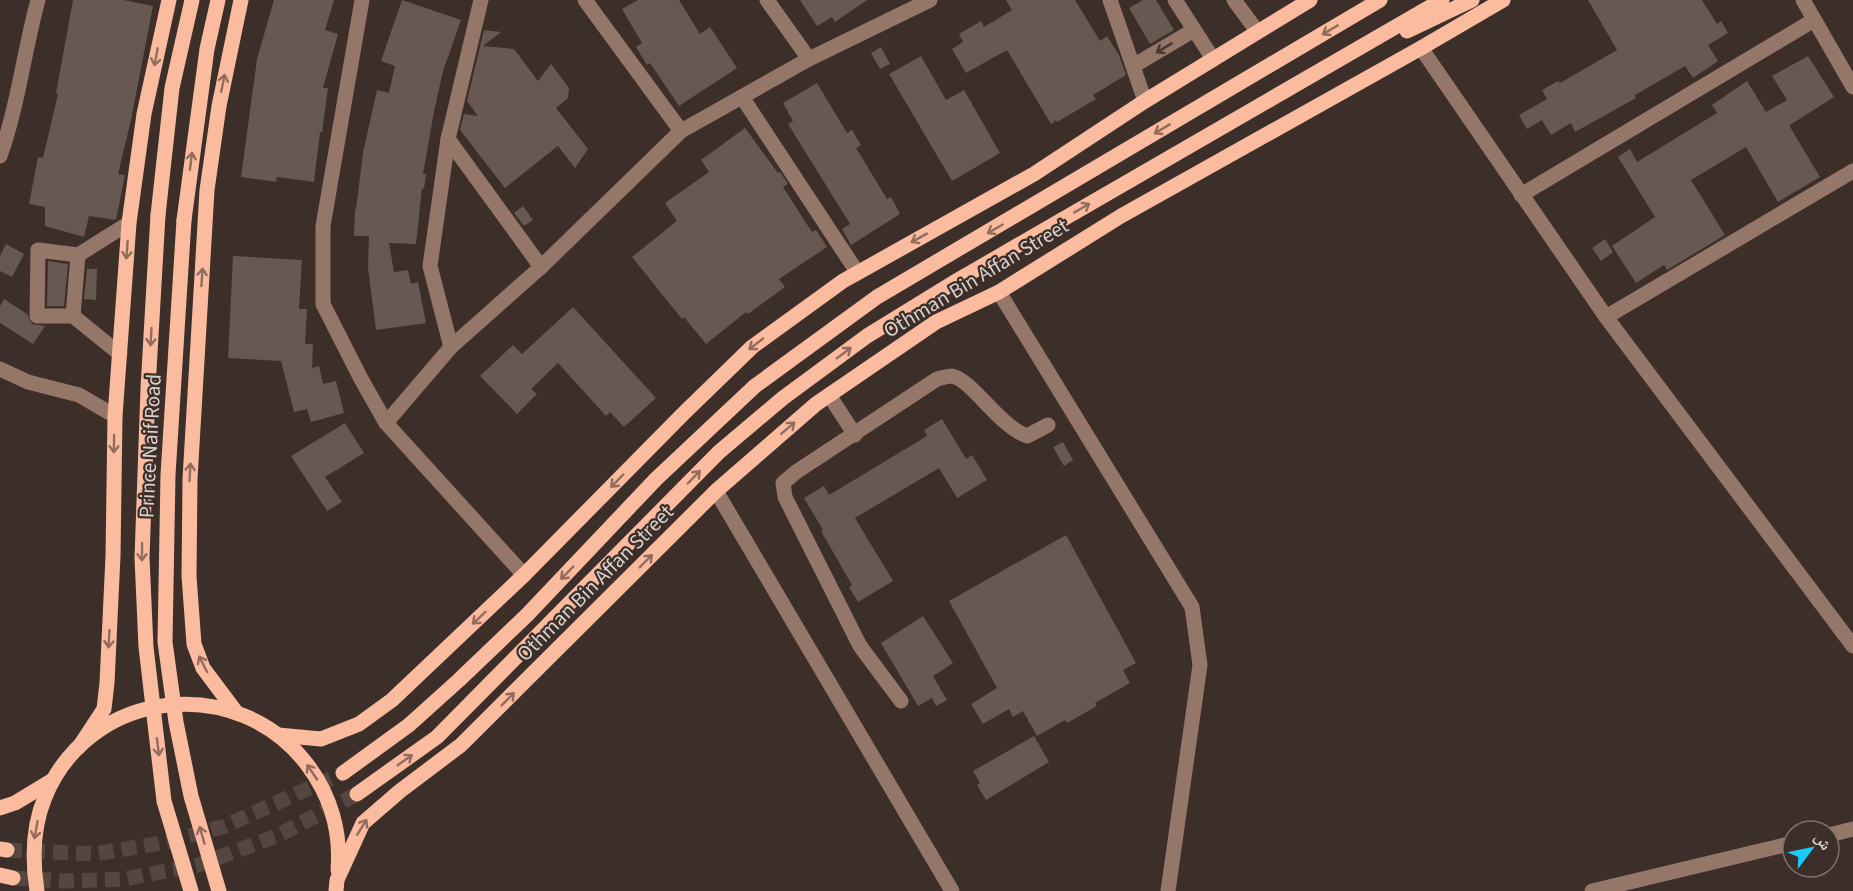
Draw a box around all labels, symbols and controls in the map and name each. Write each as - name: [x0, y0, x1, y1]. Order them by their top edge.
- one-way arrow: [1322, 24, 1339, 36]
- one-way arrow: [1156, 42, 1173, 54]
- one-way arrow: [149, 47, 161, 66]
- one-way arrow: [218, 74, 230, 93]
- one-way arrow: [1154, 124, 1171, 136]
- one-way arrow: [186, 152, 197, 172]
- one-way arrow: [1073, 201, 1090, 213]
- street label: Othman Bin Affan Street: [878, 211, 1074, 345]
- one-way arrow: [987, 224, 1004, 236]
- one-way arrow: [911, 232, 928, 244]
- one-way arrow: [121, 239, 132, 259]
- one-way arrow: [197, 267, 208, 287]
- one-way arrow: [145, 326, 156, 346]
- one-way arrow: [749, 338, 765, 351]
- one-way arrow: [836, 347, 852, 360]
- street label: Prince Naif Road: [131, 373, 169, 519]
- one-way arrow: [780, 421, 795, 435]
- one-way arrow: [108, 434, 120, 454]
- one-way arrow: [185, 462, 196, 482]
- one-way arrow: [687, 470, 701, 485]
- one-way arrow: [610, 473, 624, 488]
- street label: Othman Bin Affan Street: [510, 498, 680, 668]
- one-way arrow: [136, 542, 148, 562]
- one-way arrow: [639, 554, 653, 569]
- one-way arrow: [559, 565, 574, 580]
- one-way arrow: [471, 611, 486, 625]
- one-way arrow: [104, 629, 115, 649]
- one-way arrow: [197, 656, 208, 674]
- one-way arrow: [500, 692, 515, 707]
- one-way arrow: [153, 736, 164, 756]
- one-way arrow: [396, 754, 412, 766]
- one-way arrow: [306, 764, 318, 781]
- one-way arrow: [30, 819, 41, 839]
- one-way arrow: [356, 819, 369, 836]
- north arrow: [1781, 819, 1841, 879]
- one-way arrow: [196, 826, 208, 845]
- text: ش: [1809, 829, 1837, 855]

